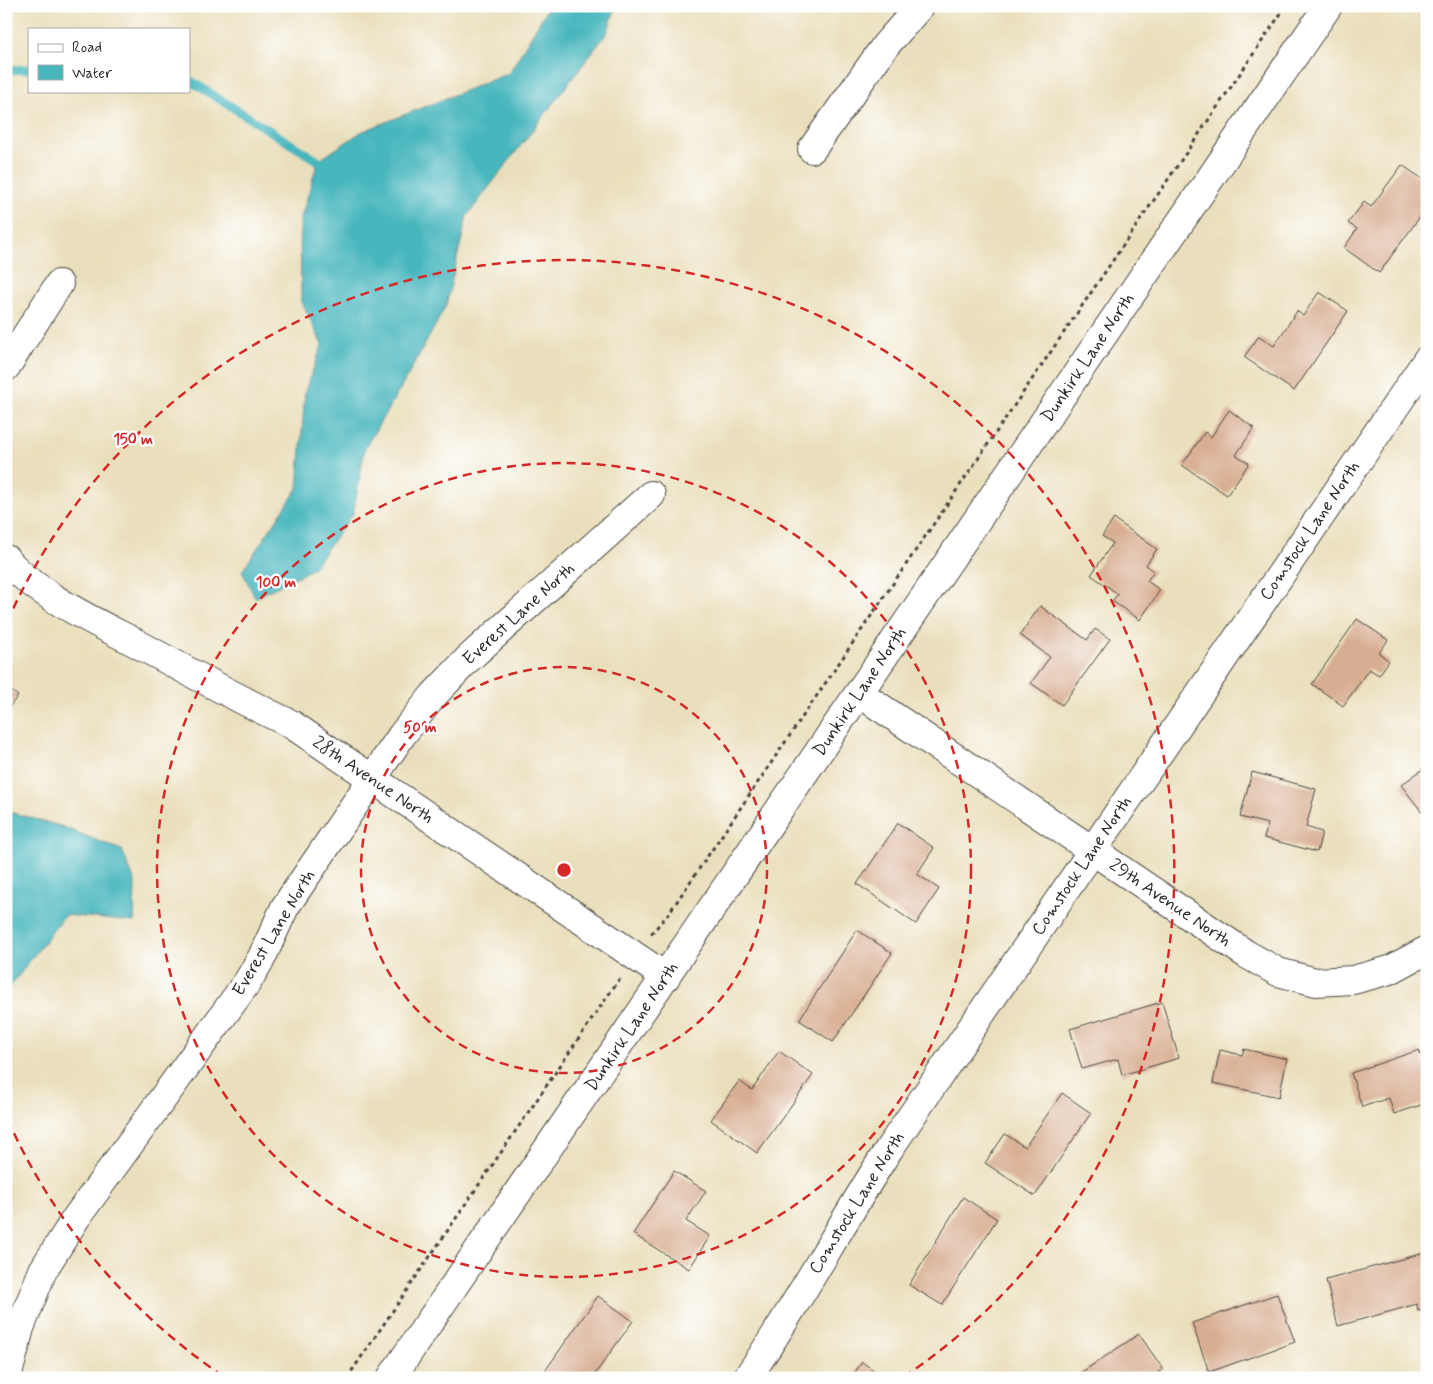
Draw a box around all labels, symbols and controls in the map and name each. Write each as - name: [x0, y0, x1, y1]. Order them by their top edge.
- legend: [28, 28, 190, 92]
- text: Road: [72, 38, 102, 58]
- text: Water: [72, 64, 112, 84]
- street label: Dunkirk Lane North: [1036, 288, 1140, 428]
- text: 150 m: [113, 430, 153, 450]
- street label: Comstock Lane North: [1254, 456, 1366, 606]
- street label: Everest Lane North: [458, 557, 580, 671]
- text: 100 m: [256, 573, 296, 593]
- street label: Dunkirk Lane North: [808, 622, 912, 762]
- text: 50 m: [403, 718, 437, 738]
- street label: 28th Avenue North: [308, 731, 438, 829]
- street label: Comstock Lane North: [1026, 791, 1138, 941]
- street label: 29th Avenue North: [1104, 853, 1236, 953]
- centre of rings: [555, 861, 573, 879]
- street label: Everest Lane North: [227, 865, 321, 1001]
- street label: Dunkirk Lane North: [580, 957, 684, 1097]
- street label: Comstock Lane North: [803, 1127, 911, 1279]

